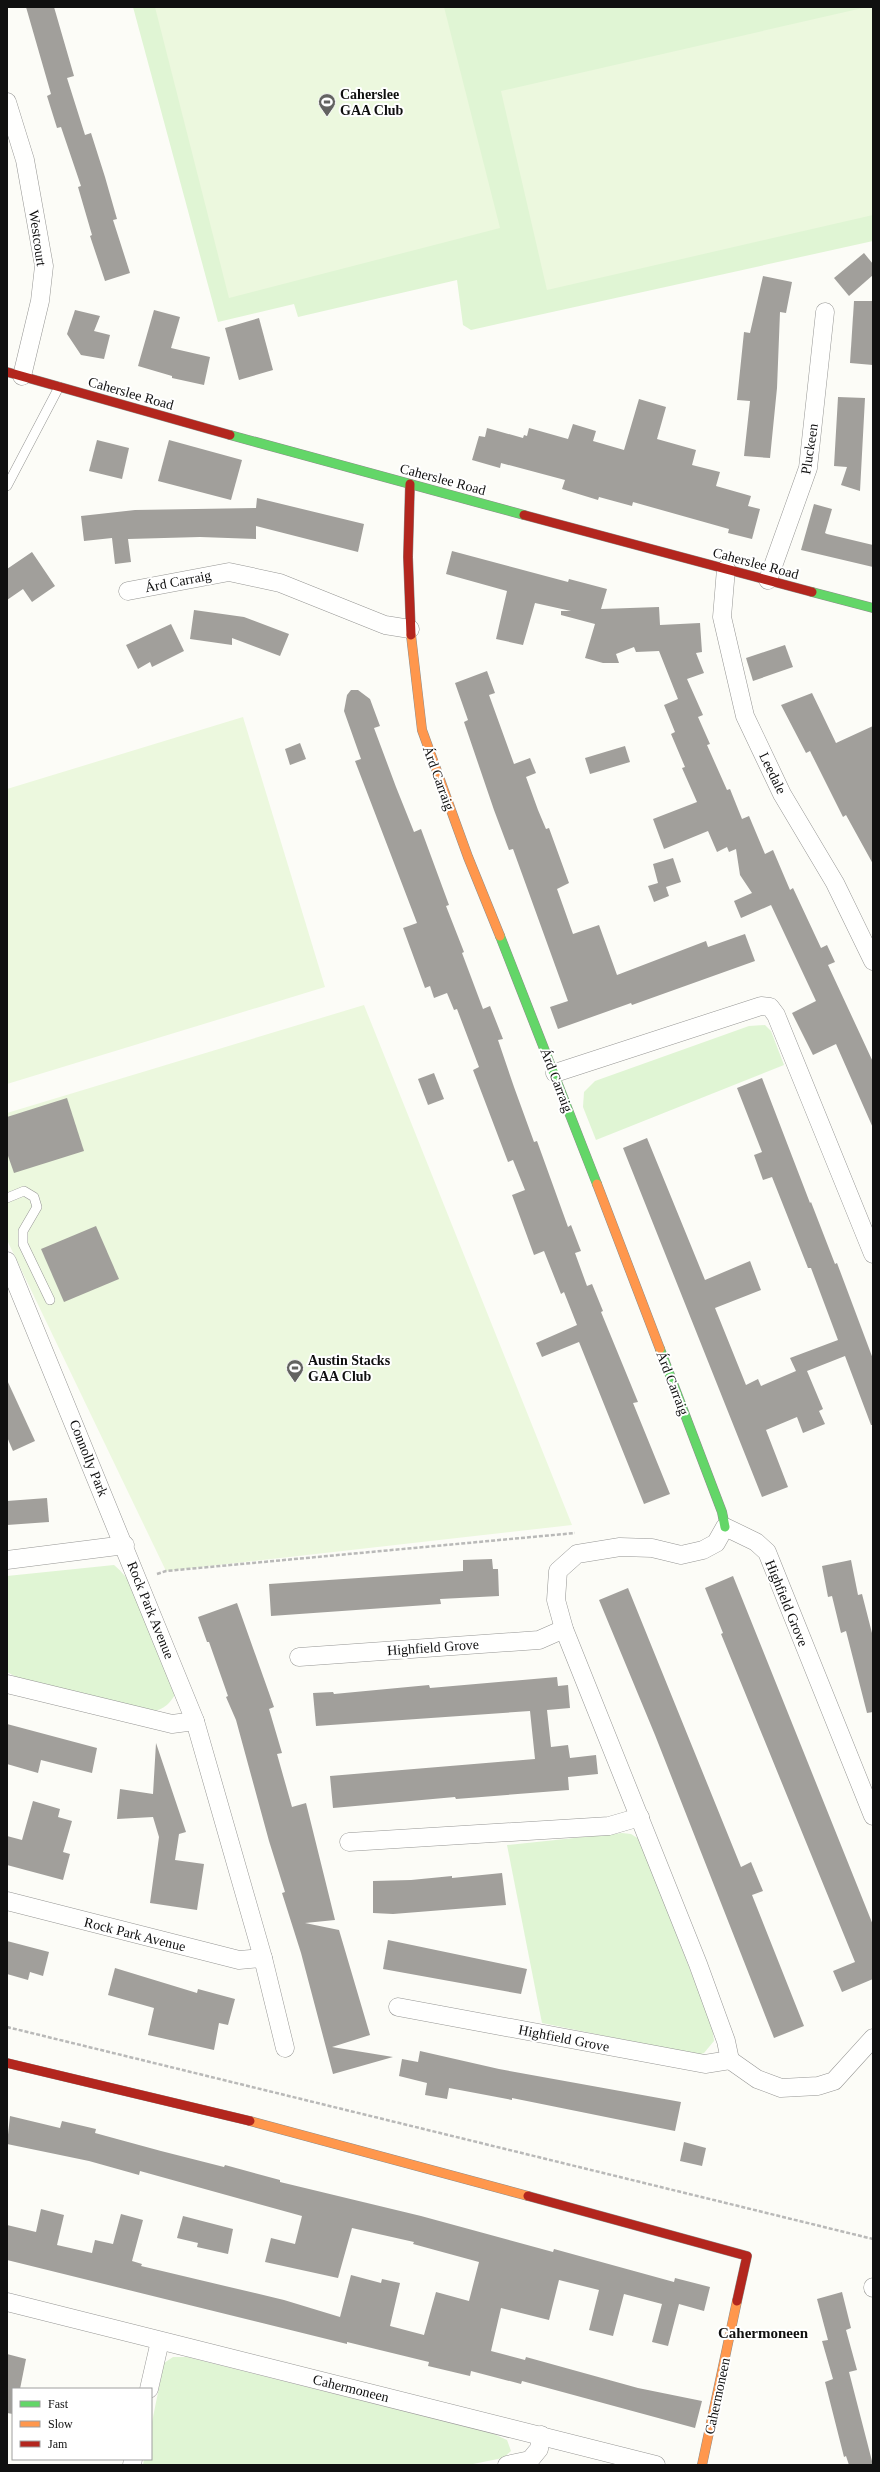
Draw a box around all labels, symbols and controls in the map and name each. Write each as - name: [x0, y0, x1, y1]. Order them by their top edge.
- place label: Caherslee GAA Club: [340, 87, 404, 118]
- sports icon: Caherslee GAA Club: [317, 92, 337, 117]
- street label: Westcourt: [26, 209, 49, 267]
- street label: Caherslee Road: [86, 374, 175, 413]
- street label: Pluckeen: [798, 423, 821, 476]
- street label: Caherslee Road: [398, 461, 487, 498]
- street label: Caherslee Road: [711, 545, 800, 582]
- street label: Árd Carraig: [143, 567, 213, 595]
- street label: Árd Carraig: [420, 744, 458, 812]
- street label: Leedale: [756, 750, 789, 796]
- street label: Árd Carraig: [537, 1046, 577, 1114]
- street label: Árd Carraig: [653, 1349, 693, 1417]
- place label: Austin Stacks GAA Club: [308, 1353, 391, 1384]
- sports icon: Austin Stacks GAA Club: [285, 1358, 305, 1383]
- street label: Connolly Park: [66, 1418, 111, 1499]
- street label: Highfield Grove: [762, 1558, 811, 1649]
- street label: Rock Park Avenue: [124, 1559, 177, 1661]
- street label: Highfield Grove: [387, 1637, 480, 1658]
- street label: Rock Park Avenue: [83, 1915, 187, 1954]
- street label: Highfield Grove: [517, 2022, 611, 2055]
- district label: Cahermoneen: [718, 2325, 809, 2341]
- street label: Cahermoneen: [702, 2357, 733, 2436]
- street label: Cahermoneen: [311, 2372, 390, 2405]
- legend: [12, 2388, 152, 2460]
- text: Fast: [48, 2397, 69, 2411]
- text: Slow: [48, 2417, 73, 2431]
- text: Jam: [48, 2437, 68, 2451]

